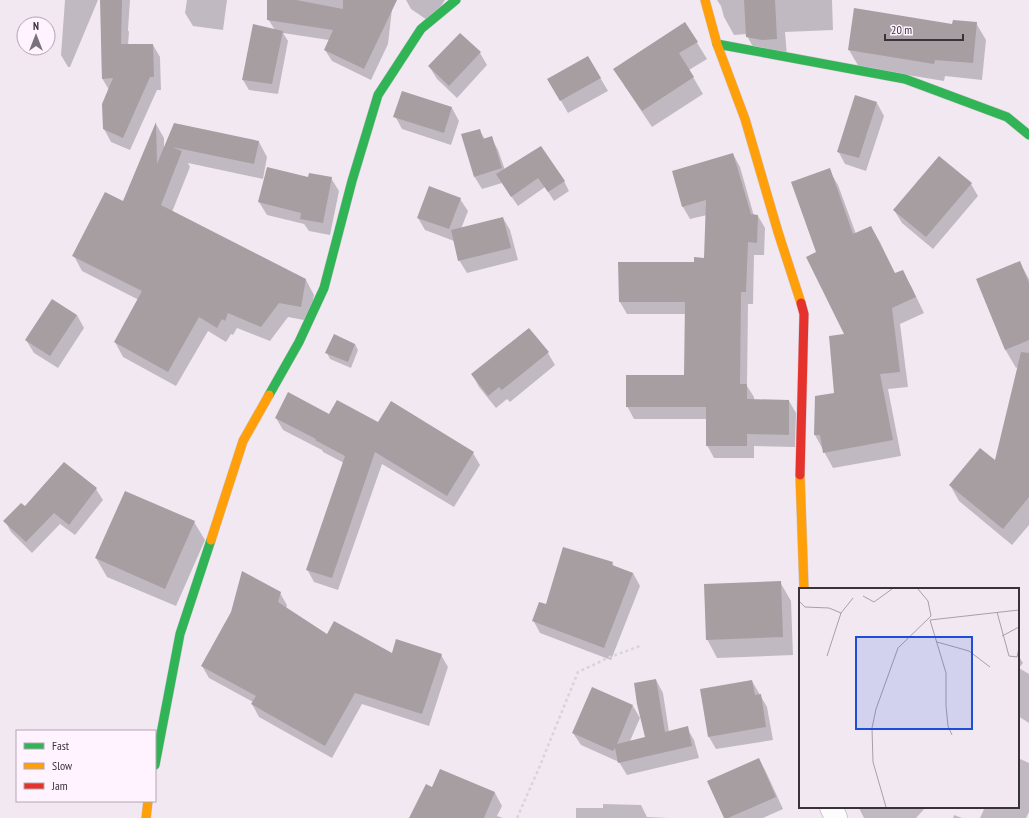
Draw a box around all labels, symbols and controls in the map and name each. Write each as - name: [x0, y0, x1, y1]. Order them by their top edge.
- north arrow: [16, 16, 56, 56]
- scale bar: [885, 16, 963, 42]
- text: N: [33, 19, 39, 33]
- text: 20 m: [891, 22, 912, 37]
- inset map: [799, 588, 1019, 808]
- legend: [16, 730, 156, 802]
- text: Fast: [52, 738, 70, 753]
- text: Slow: [52, 758, 73, 773]
- text: Jam: [51, 778, 68, 793]

